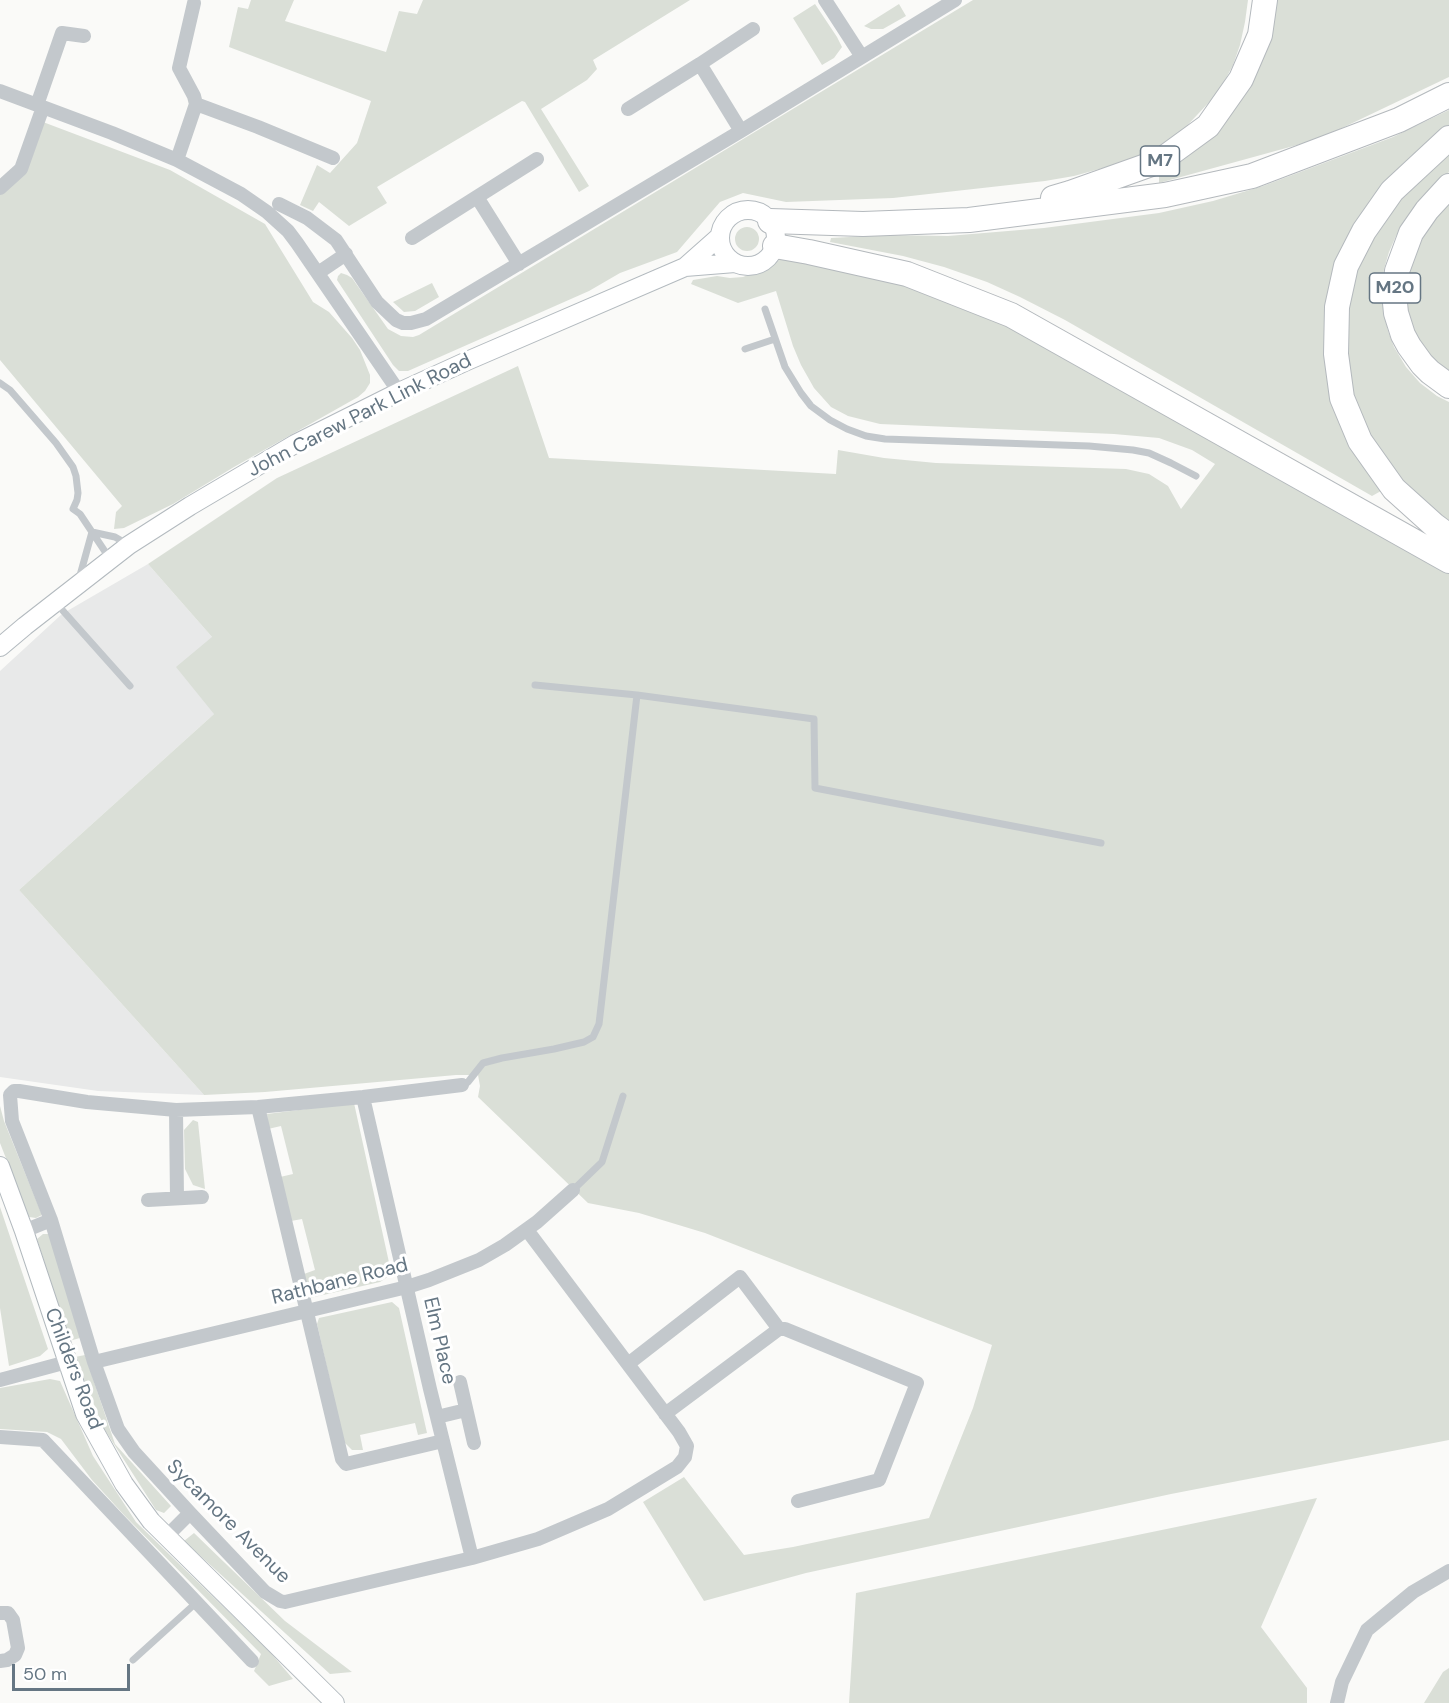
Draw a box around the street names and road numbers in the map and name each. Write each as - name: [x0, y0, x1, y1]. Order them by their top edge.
- road number: M7: [1140, 146, 1180, 176]
- road number: M20: [1370, 273, 1420, 303]
- street label: John Carew Park Link Road: [244, 349, 476, 483]
- street label: Rathbane Road: [269, 1253, 411, 1311]
- street label: Elm Place: [417, 1295, 461, 1387]
- street label: Childers Road: [39, 1305, 107, 1433]
- street label: Sycamore Avenue: [161, 1455, 295, 1589]

